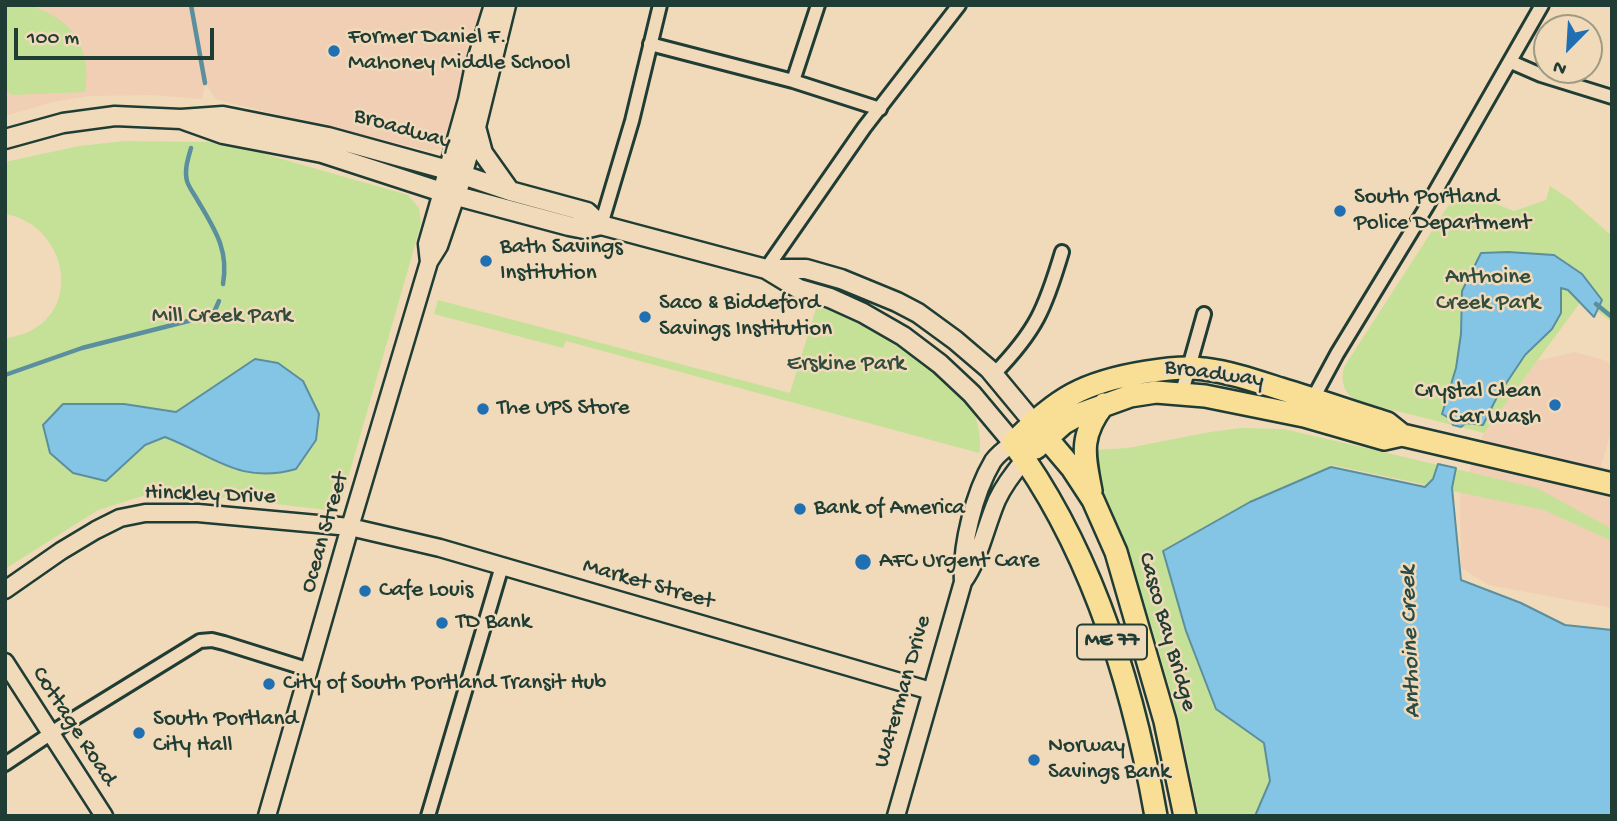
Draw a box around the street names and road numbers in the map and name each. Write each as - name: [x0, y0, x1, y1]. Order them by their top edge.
- street label: Broadway: [350, 103, 454, 157]
- street label: Broadway: [1163, 354, 1265, 396]
- street label: Ocean Street: [296, 470, 356, 596]
- street label: Hinckley Drive: [144, 480, 276, 512]
- street label: Casco Bay Bridge: [1130, 550, 1202, 714]
- street label: Market Street: [579, 553, 717, 617]
- street label: Waterman Drive: [869, 613, 939, 771]
- road number: ME 77: [1077, 624, 1147, 660]
- street label: Cottage Road: [24, 662, 122, 792]

